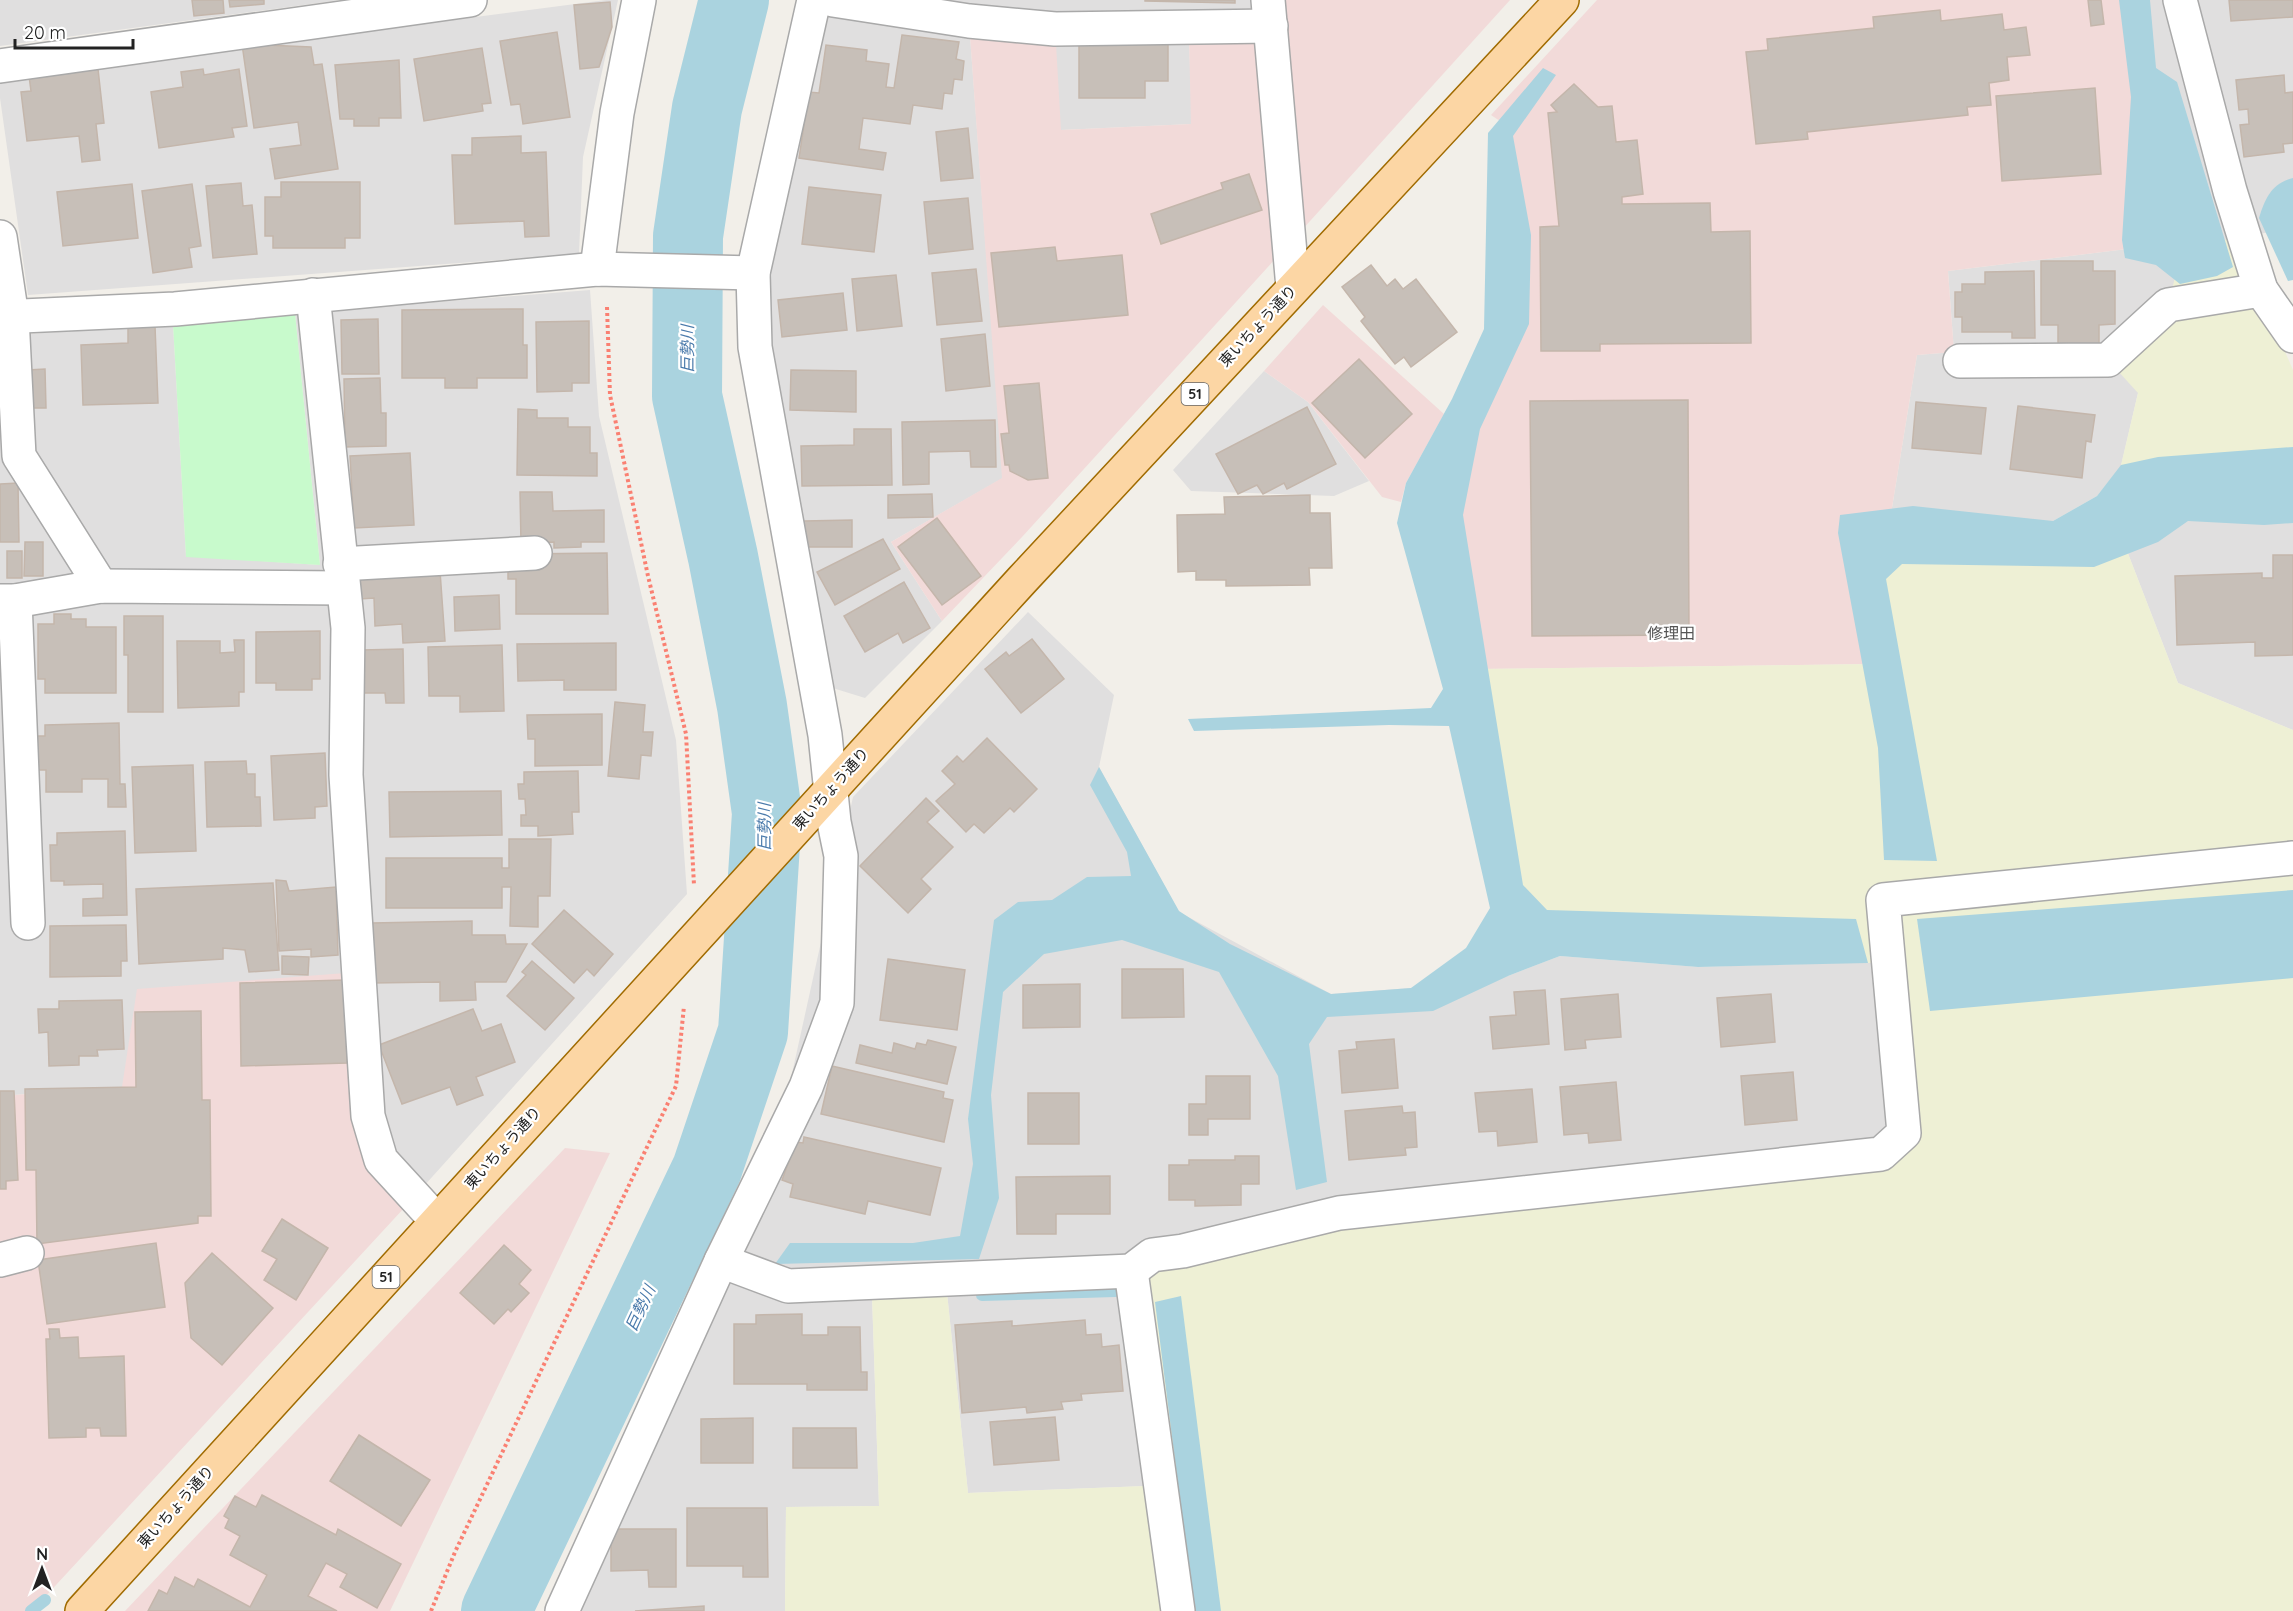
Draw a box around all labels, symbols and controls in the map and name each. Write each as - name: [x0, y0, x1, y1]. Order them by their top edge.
- scale bar: [15, 12, 134, 50]
- text: 20 m: [24, 21, 66, 44]
- street label: 東いちょう通り: [1215, 281, 1300, 371]
- water label: 巨勢川: [677, 323, 697, 373]
- road number: 51: [1182, 383, 1208, 405]
- district label: 修理田: [1647, 623, 1695, 643]
- street label: 東いちょう通り: [788, 743, 873, 834]
- water label: 巨勢川: [754, 801, 774, 851]
- street label: 東いちょう通り: [460, 1102, 545, 1193]
- road number: 51: [372, 1266, 400, 1288]
- water label: 巨勢川: [621, 1280, 660, 1334]
- street label: 東いちょう通り: [133, 1461, 218, 1552]
- north arrow: [12, 1539, 72, 1599]
- text: N: [36, 1544, 48, 1564]

